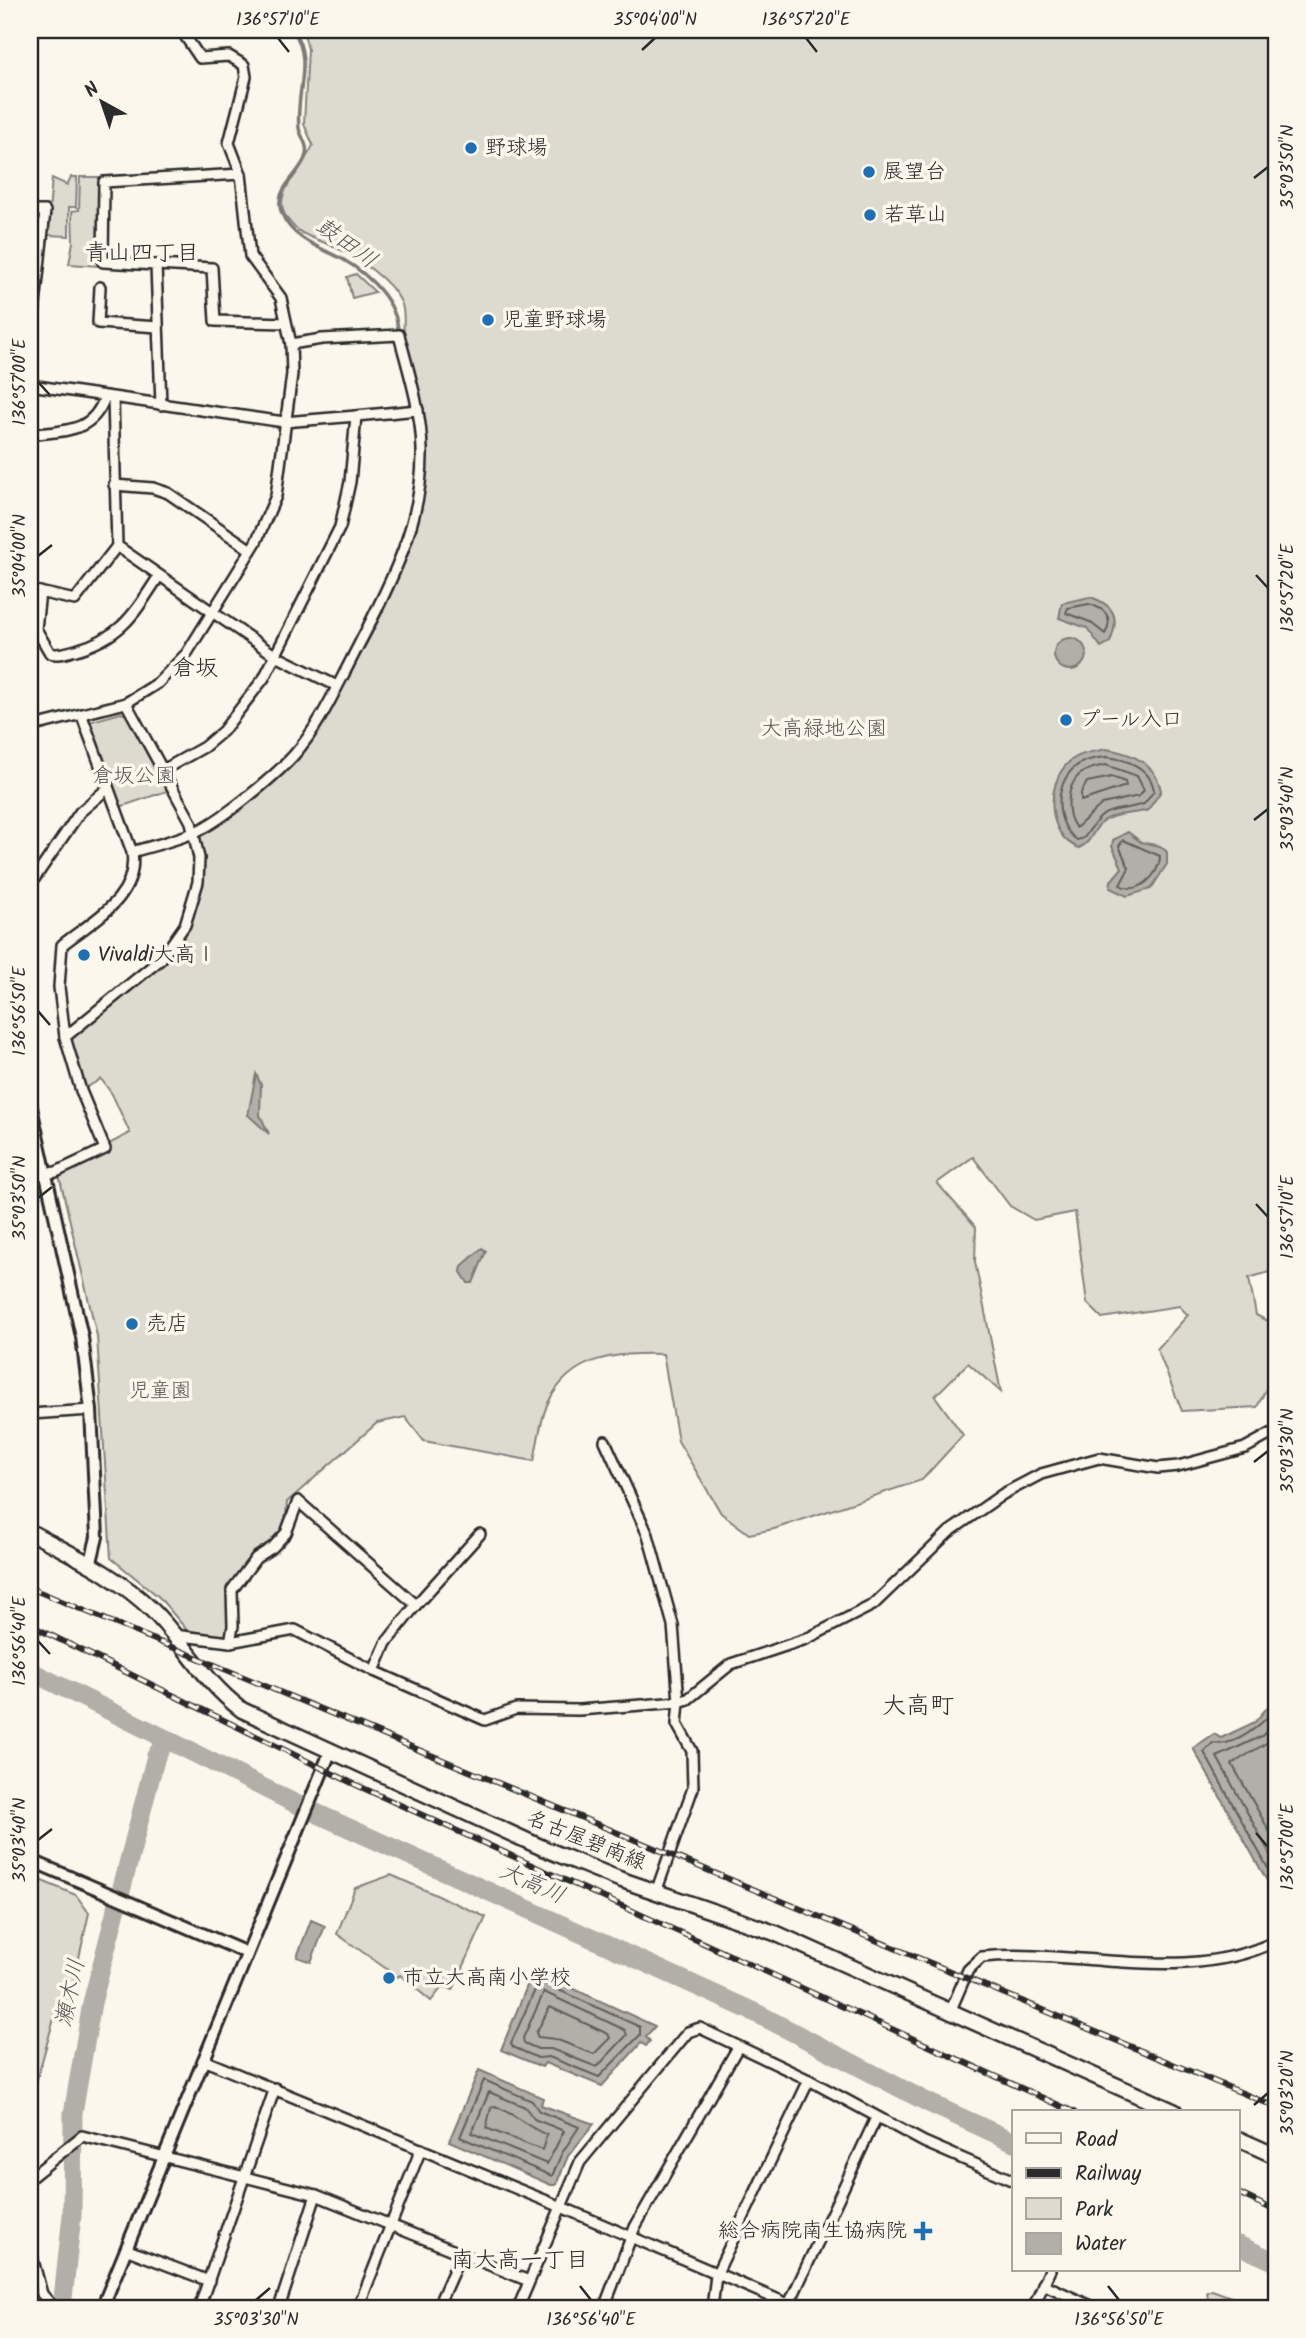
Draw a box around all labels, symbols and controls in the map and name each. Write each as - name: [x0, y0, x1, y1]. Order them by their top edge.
- text: 136°57'10"E: [236, 6, 320, 35]
- text: 35°04'00"N: [613, 6, 697, 35]
- text: 136°57'20"E: [762, 6, 851, 35]
- north arrow: [66, 66, 136, 136]
- text: N: [78, 75, 107, 106]
- text: 35°03'50"N: [1274, 125, 1303, 209]
- place label: 野球場: [485, 132, 548, 165]
- marker: 野球場: [463, 140, 479, 156]
- place label: 展望台: [883, 156, 946, 189]
- marker: 展望台: [861, 164, 877, 180]
- place label: 若草山: [884, 199, 947, 232]
- marker: 若草山: [862, 207, 878, 223]
- water label: 鼓田川: [308, 209, 384, 279]
- district label: 青山四丁目: [85, 236, 200, 272]
- place label: 児童野球場: [502, 304, 607, 337]
- marker: 児童野球場: [480, 312, 496, 328]
- text: 136°57'00"E: [6, 338, 35, 426]
- text: 35°04'00"N: [6, 514, 35, 598]
- text: 136°57'20"E: [1274, 543, 1303, 632]
- district label: 倉坂: [172, 651, 218, 687]
- place label: プール入口: [1080, 704, 1182, 737]
- marker: プール入口: [1058, 712, 1074, 728]
- park label: 大高緑地公園: [761, 713, 887, 746]
- park label: 倉坂公園: [92, 760, 176, 793]
- text: 35°03'40"N: [1274, 767, 1303, 852]
- place label: Vivaldi大高Ⅰ: [98, 939, 217, 972]
- marker: Vivaldi大高Ⅰ: [76, 947, 92, 963]
- text: 136°56'50"E: [6, 966, 35, 1056]
- text: 35°03'50"N: [6, 1156, 35, 1240]
- text: 136°57'10"E: [1274, 1175, 1303, 1259]
- place label: 売店: [146, 1308, 188, 1341]
- marker: 売店: [124, 1316, 140, 1332]
- park label: 児童園: [129, 1375, 192, 1408]
- text: 35°03'30"N: [1274, 1408, 1303, 1494]
- text: 136°56'40"E: [6, 1596, 35, 1686]
- district label: 大高町: [882, 1687, 954, 1726]
- text: 35°03'40"N: [6, 1798, 35, 1883]
- street label: 名古屋碧南線: [521, 1802, 651, 1880]
- text: 136°57'00"E: [1274, 1803, 1303, 1891]
- water label: 大高川: [493, 1854, 571, 1914]
- water label: 瀬木川: [46, 1956, 96, 2030]
- place label: 市立大高南小学校: [403, 1962, 571, 1995]
- marker: 市立大高南小学校: [381, 1970, 397, 1986]
- text: 35°03'20"N: [1274, 2050, 1303, 2136]
- legend: [1012, 2110, 1240, 2272]
- text: Road: [1075, 2124, 1118, 2157]
- text: Railway: [1075, 2158, 1141, 2191]
- text: Park: [1075, 2194, 1113, 2227]
- place label: 総合病院南生協病院: [718, 2215, 907, 2248]
- marker: 総合病院南生協病院: [913, 2221, 933, 2241]
- text: Water: [1075, 2228, 1127, 2261]
- district label: 南大高一丁目: [451, 2243, 589, 2279]
- text: 35°03'30"N: [213, 2306, 299, 2335]
- text: 136°56'40"E: [546, 2306, 636, 2335]
- text: 136°56'50"E: [1074, 2306, 1164, 2335]

